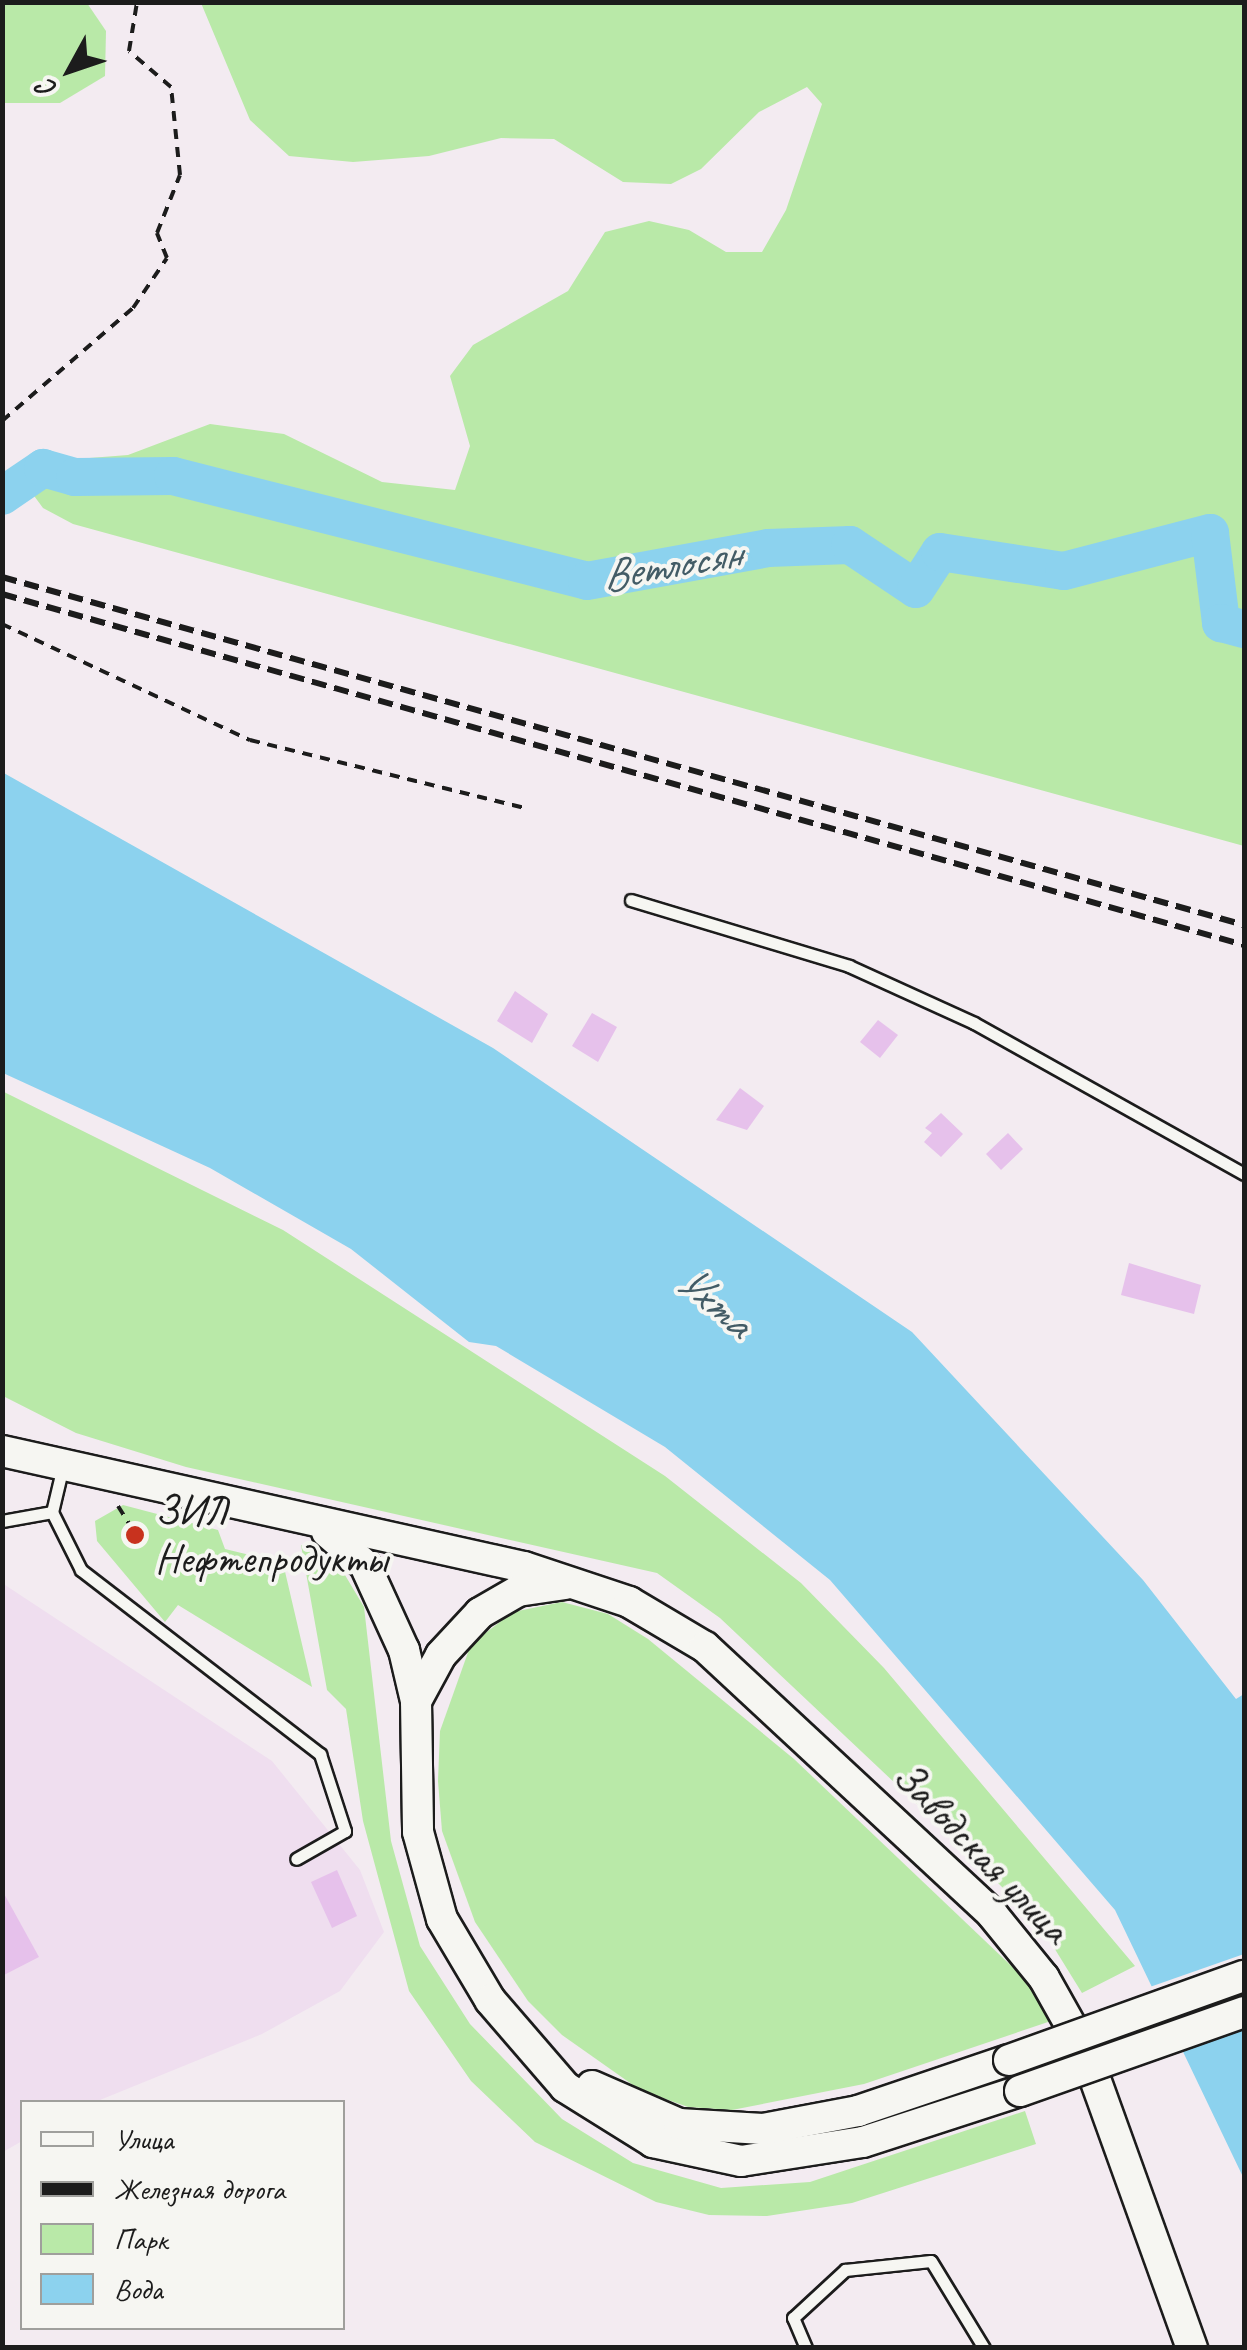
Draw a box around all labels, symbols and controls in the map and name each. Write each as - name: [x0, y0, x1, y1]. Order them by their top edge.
- north arrow: [20, 20, 120, 120]
- text: С: [29, 73, 64, 106]
- water label: Ветлосян: [597, 526, 745, 604]
- water label: Ухта: [665, 1253, 763, 1349]
- place label: ЗИЛ Нефтепродукты: [155, 1486, 387, 1584]
- marker: ЗИЛ Нефтепродукты: [124, 1524, 146, 1546]
- street label: Заводская улица: [881, 1750, 1081, 1956]
- legend: [20, 2100, 345, 2330]
- text: Улица: [114, 2120, 173, 2158]
- text: Железная дорога: [114, 2170, 285, 2208]
- text: Парк: [114, 2220, 168, 2258]
- text: Вода: [114, 2270, 163, 2308]

